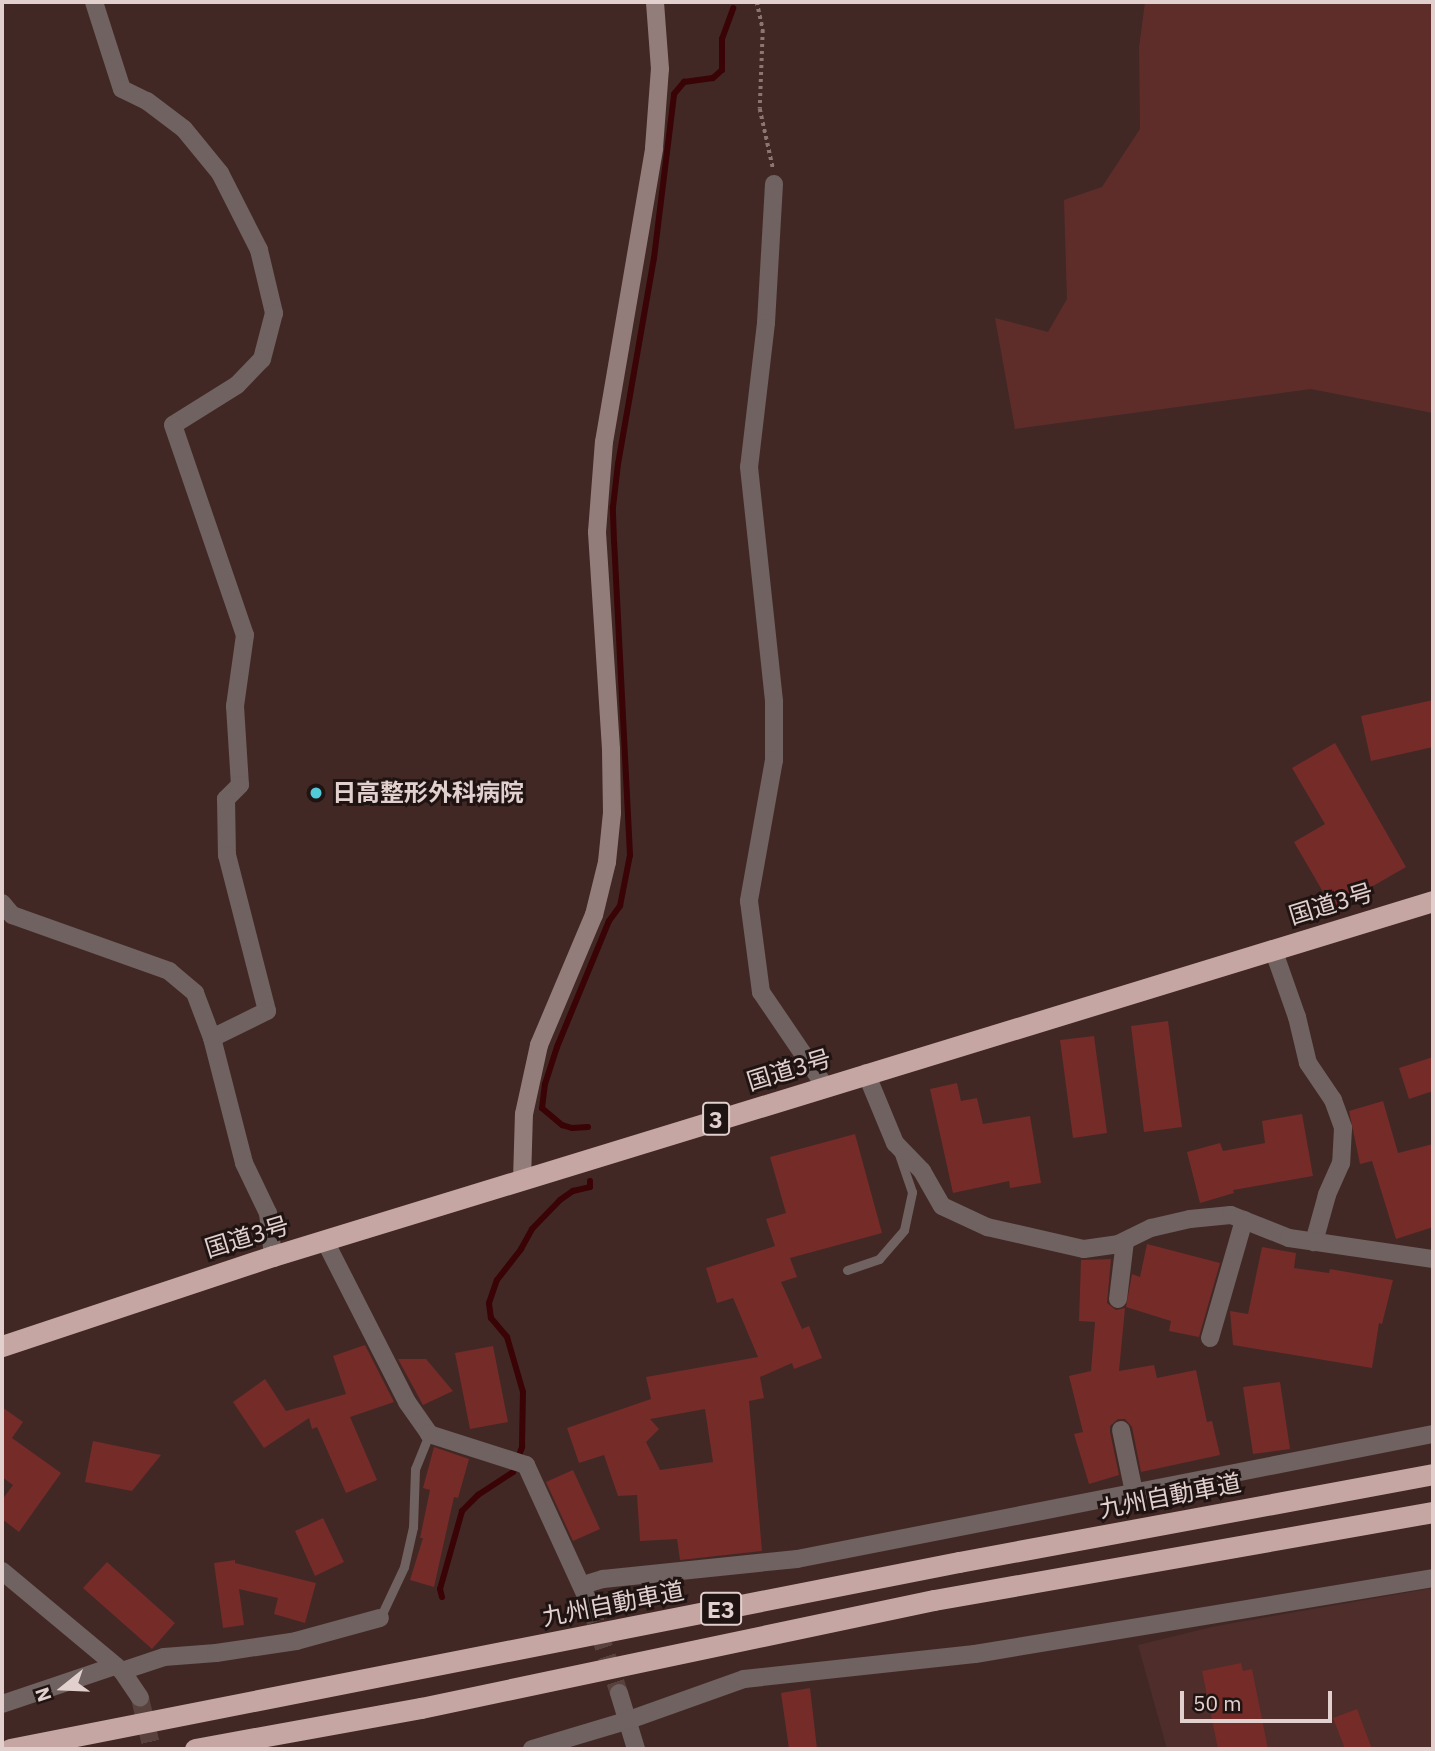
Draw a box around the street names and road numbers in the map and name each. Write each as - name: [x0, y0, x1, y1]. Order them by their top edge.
- street label: 国道3号: [1285, 878, 1377, 930]
- street label: 国道3号: [743, 1044, 835, 1096]
- road number: 3: [702, 1100, 730, 1138]
- street label: 国道3号: [201, 1211, 293, 1263]
- street label: 九州自動車道: [1097, 1468, 1243, 1524]
- street label: 九州自動車道: [540, 1576, 686, 1632]
- road number: E3: [700, 1590, 742, 1628]

